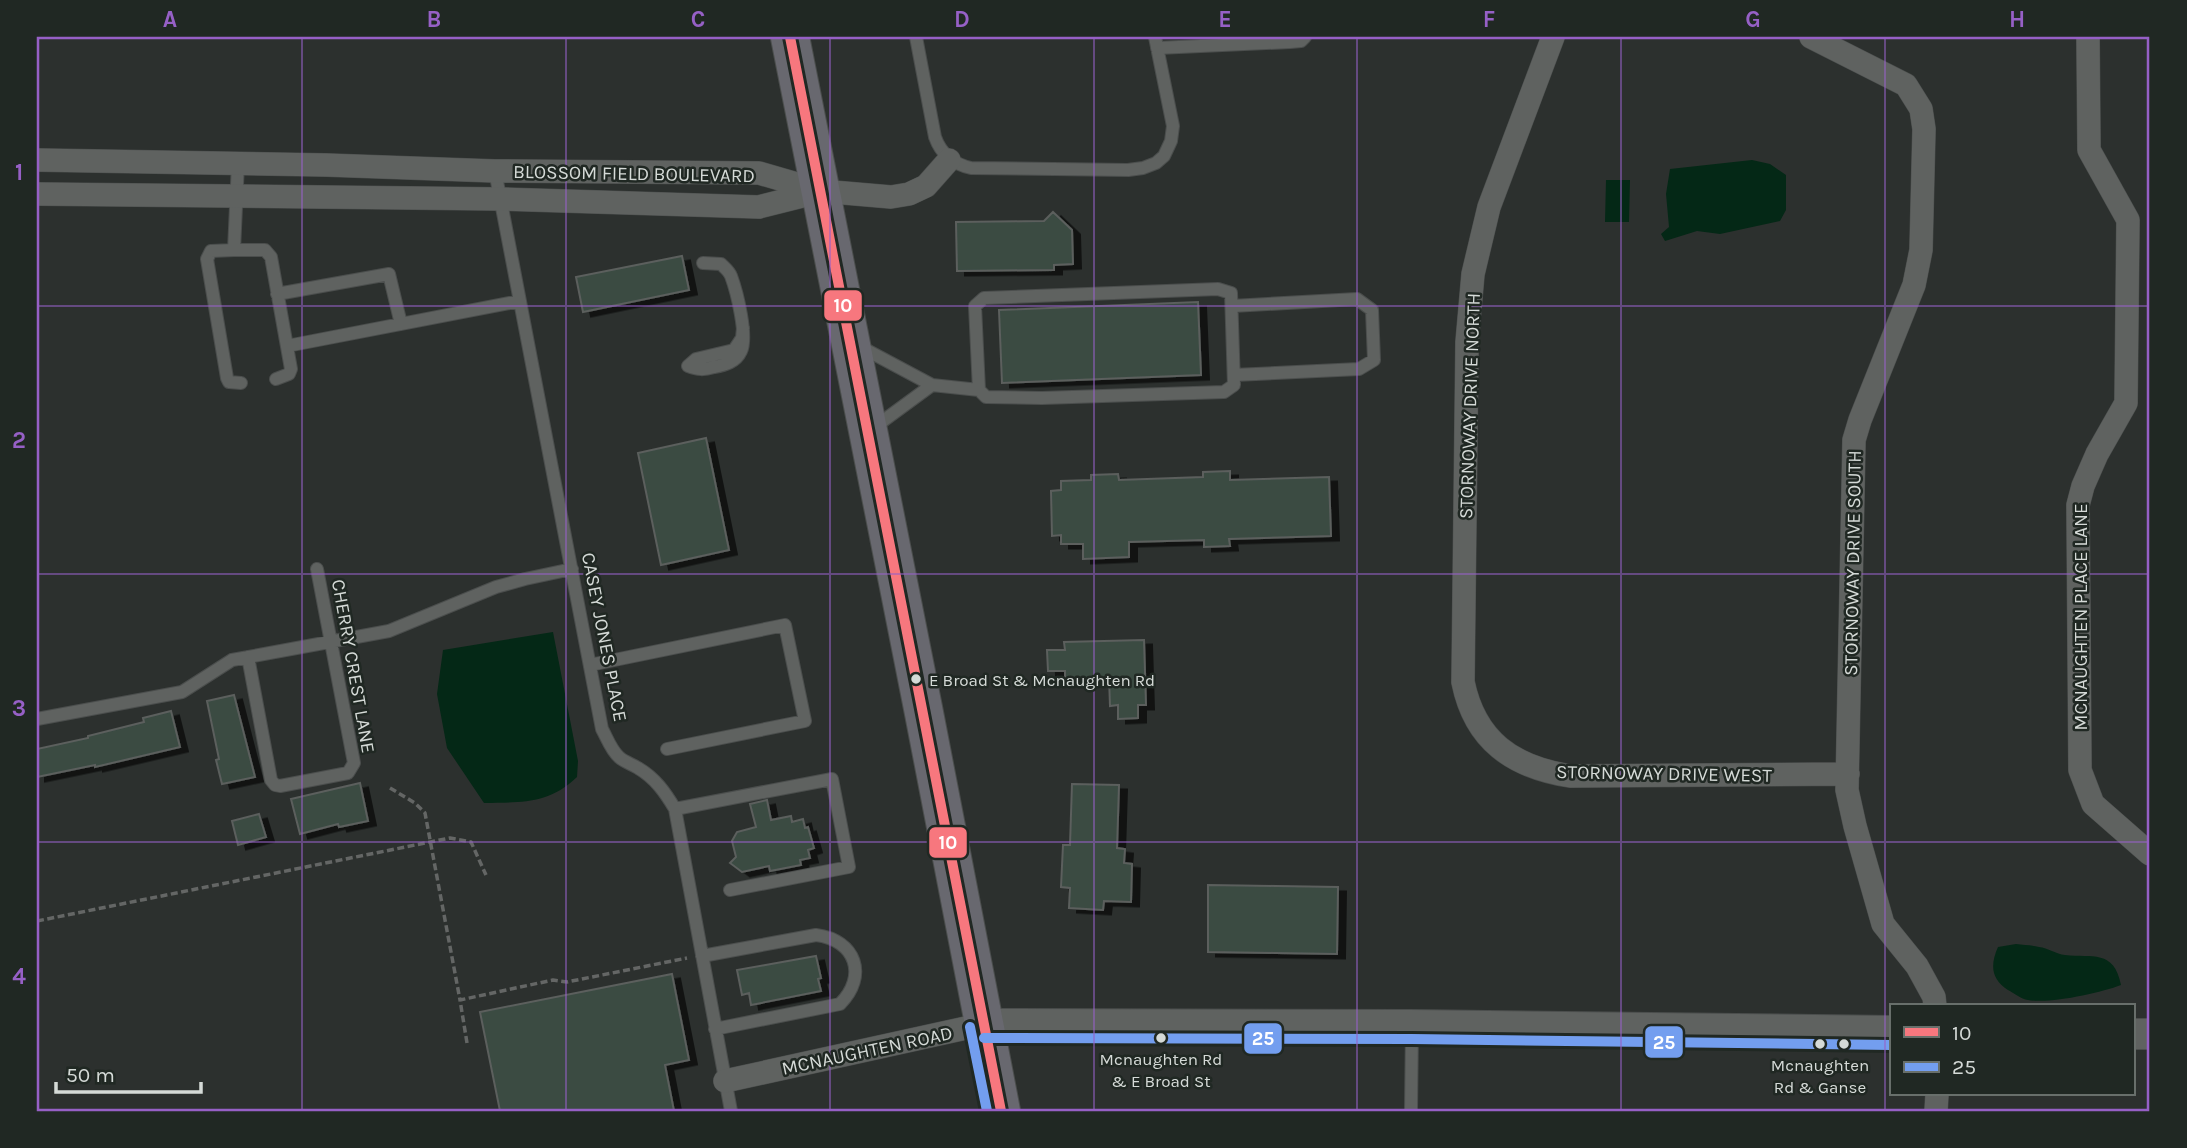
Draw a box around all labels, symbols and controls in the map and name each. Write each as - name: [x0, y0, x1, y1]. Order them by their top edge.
- text: A: [163, 6, 177, 33]
- text: B: [427, 6, 441, 33]
- text: C: [691, 6, 705, 33]
- text: D: [954, 6, 970, 33]
- text: E: [1218, 6, 1232, 33]
- text: F: [1483, 6, 1495, 33]
- text: G: [1745, 6, 1761, 33]
- text: H: [2009, 6, 2025, 33]
- text: 1: [15, 159, 23, 186]
- street label: BLOSSOM FIELD BOULEVARD: [513, 161, 755, 187]
- line badge: 10: [823, 289, 863, 322]
- street label: STORNOWAY DRIVE NORTH: [1455, 293, 1485, 520]
- text: 10: [834, 295, 852, 317]
- text: 2: [12, 427, 26, 454]
- street label: STORNOWAY DRIVE SOUTH: [1840, 450, 1866, 676]
- street label: MCNAUGHTEN PLACE LANE: [2070, 503, 2092, 731]
- street label: CASEY JONES PLACE: [577, 551, 631, 724]
- street label: CHERRY CREST LANE: [327, 578, 379, 755]
- place label: E Broad St & Mcnaughten Rd: [929, 670, 1155, 690]
- marker: E Broad St & Mcnaughten Rd: [909, 672, 923, 686]
- text: 3: [12, 695, 26, 722]
- street label: STORNOWAY DRIVE WEST: [1556, 761, 1773, 787]
- line badge: 10: [928, 826, 968, 859]
- text: 10: [939, 832, 957, 854]
- text: 4: [12, 963, 26, 990]
- legend: [1890, 1004, 2134, 1096]
- text: 10: [1952, 1021, 1971, 1045]
- street label: MCNAUGHTEN ROAD: [780, 1022, 955, 1080]
- line badge: 25: [1243, 1022, 1283, 1055]
- line badge: 25: [1644, 1025, 1684, 1059]
- text: 25: [1252, 1028, 1274, 1050]
- marker: Mcnaughten Rd & E Broad St: [1154, 1031, 1168, 1045]
- text: 25: [1653, 1032, 1675, 1054]
- marker: Mcnaughten Rd & Ganse: [1813, 1037, 1827, 1051]
- unlabelled marker: [1837, 1037, 1851, 1051]
- place label: Mcnaughten Rd & E Broad St: [1100, 1049, 1222, 1091]
- scale bar: [56, 1050, 201, 1094]
- place label: Mcnaughten Rd & Ganse: [1771, 1055, 1869, 1097]
- text: 25: [1952, 1055, 1976, 1079]
- text: 50 m: [66, 1063, 115, 1087]

